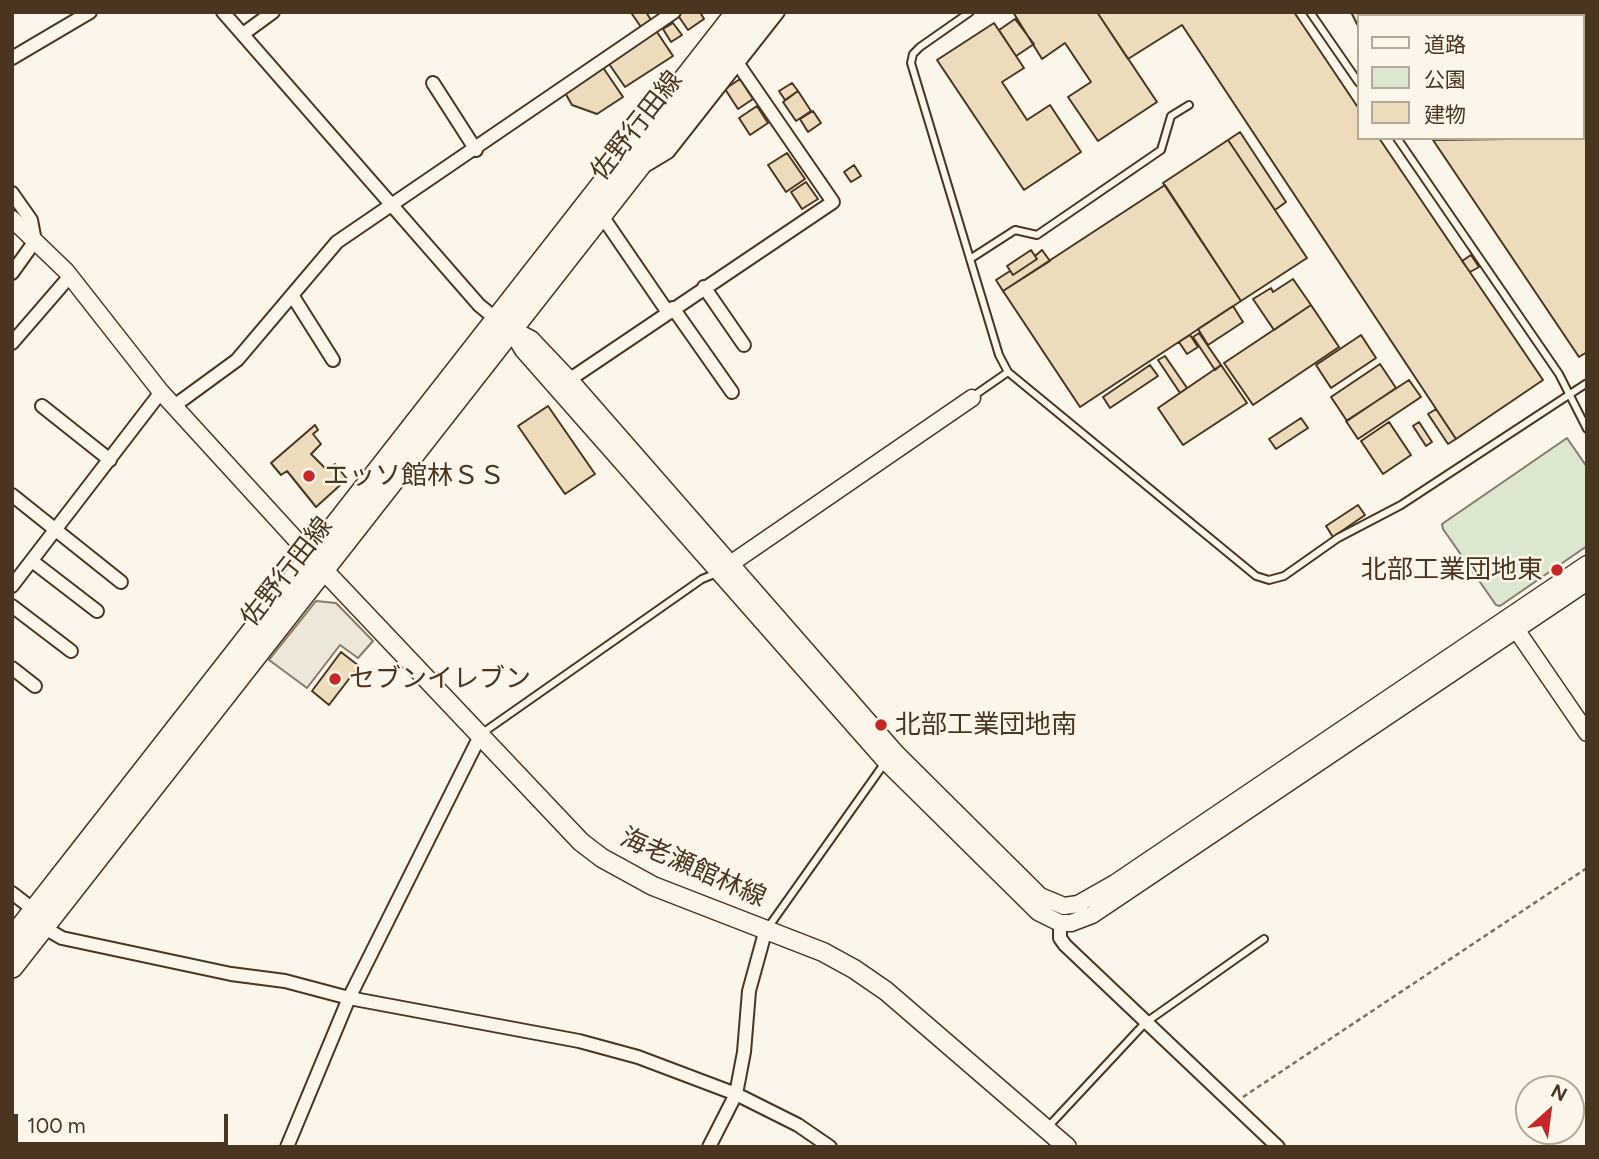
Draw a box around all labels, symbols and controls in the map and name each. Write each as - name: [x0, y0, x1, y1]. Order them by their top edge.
- legend: [1358, 14, 1585, 140]
- text: 道路: [1424, 32, 1466, 57]
- street label: 佐野行田線: [585, 65, 689, 187]
- text: 公園: [1424, 67, 1466, 92]
- text: 建物: [1424, 102, 1466, 127]
- place label: エッソ館林ＳＳ: [323, 460, 505, 492]
- marker: エッソ館林ＳＳ: [301, 468, 317, 484]
- street label: 佐野行田線: [235, 511, 339, 633]
- place label: 北部工業団地東: [1361, 554, 1543, 586]
- marker: 北部工業団地東: [1549, 562, 1565, 578]
- place label: セブンイレブン: [349, 663, 531, 695]
- marker: セブンイレブン: [327, 671, 343, 687]
- place label: 北部工業団地南: [895, 709, 1077, 741]
- marker: 北部工業団地南: [873, 717, 889, 733]
- street label: 海老瀬館林線: [615, 822, 771, 914]
- north arrow: [1515, 1075, 1585, 1145]
- text: N: [1547, 1079, 1571, 1106]
- scale bar: [18, 1100, 231, 1144]
- text: 100 m: [27, 1113, 86, 1138]

